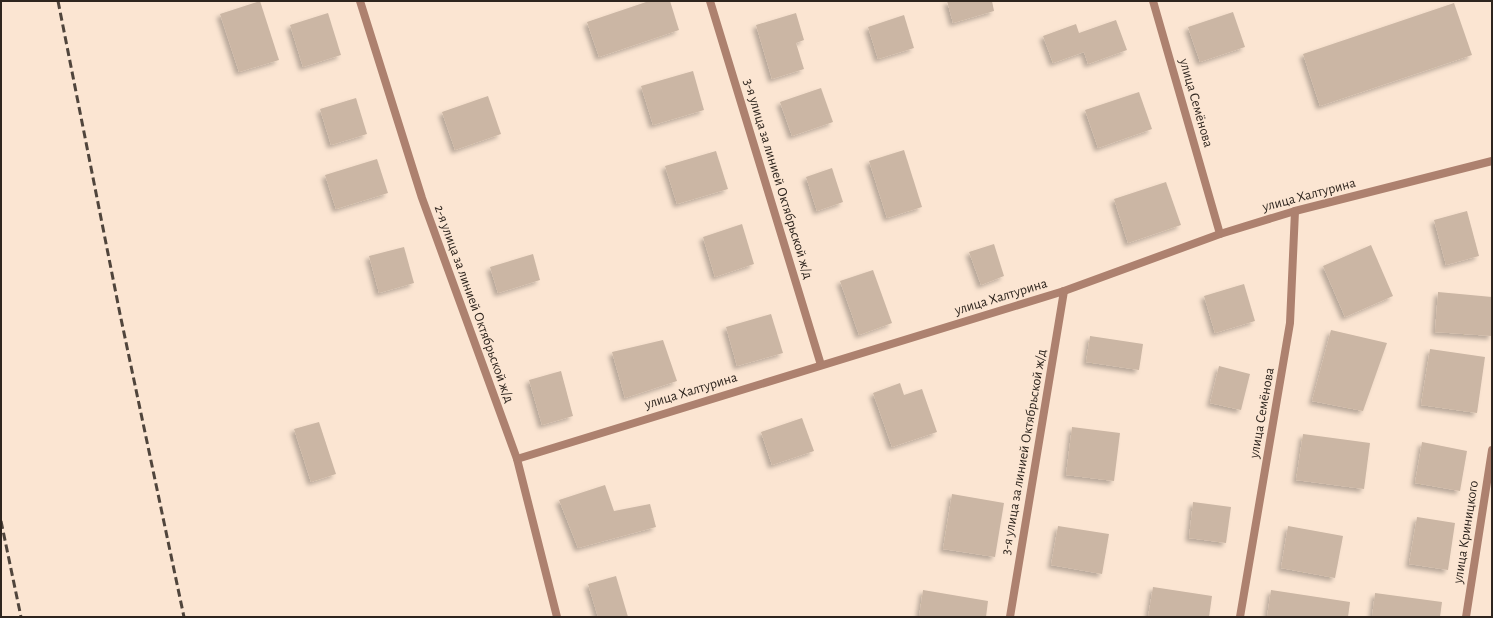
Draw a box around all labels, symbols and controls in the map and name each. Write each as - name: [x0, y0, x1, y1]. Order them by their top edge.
- street label: улица Семёнова: [1176, 56, 1216, 150]
- street label: 3-я улица за линией Октябрьской ж/д: [741, 77, 815, 281]
- street label: улица Халтурина: [1260, 176, 1358, 214]
- street label: 2-я улица за линией Октябрьской ж/д: [432, 203, 516, 405]
- street label: улица Халтурина: [952, 276, 1049, 318]
- street label: 3-я улица за линией Октябрьской ж/д: [999, 348, 1049, 556]
- street label: улица Семёнова: [1247, 366, 1277, 460]
- street label: улица Халтурина: [642, 370, 739, 412]
- street label: улица Криницкого: [1451, 479, 1481, 585]

